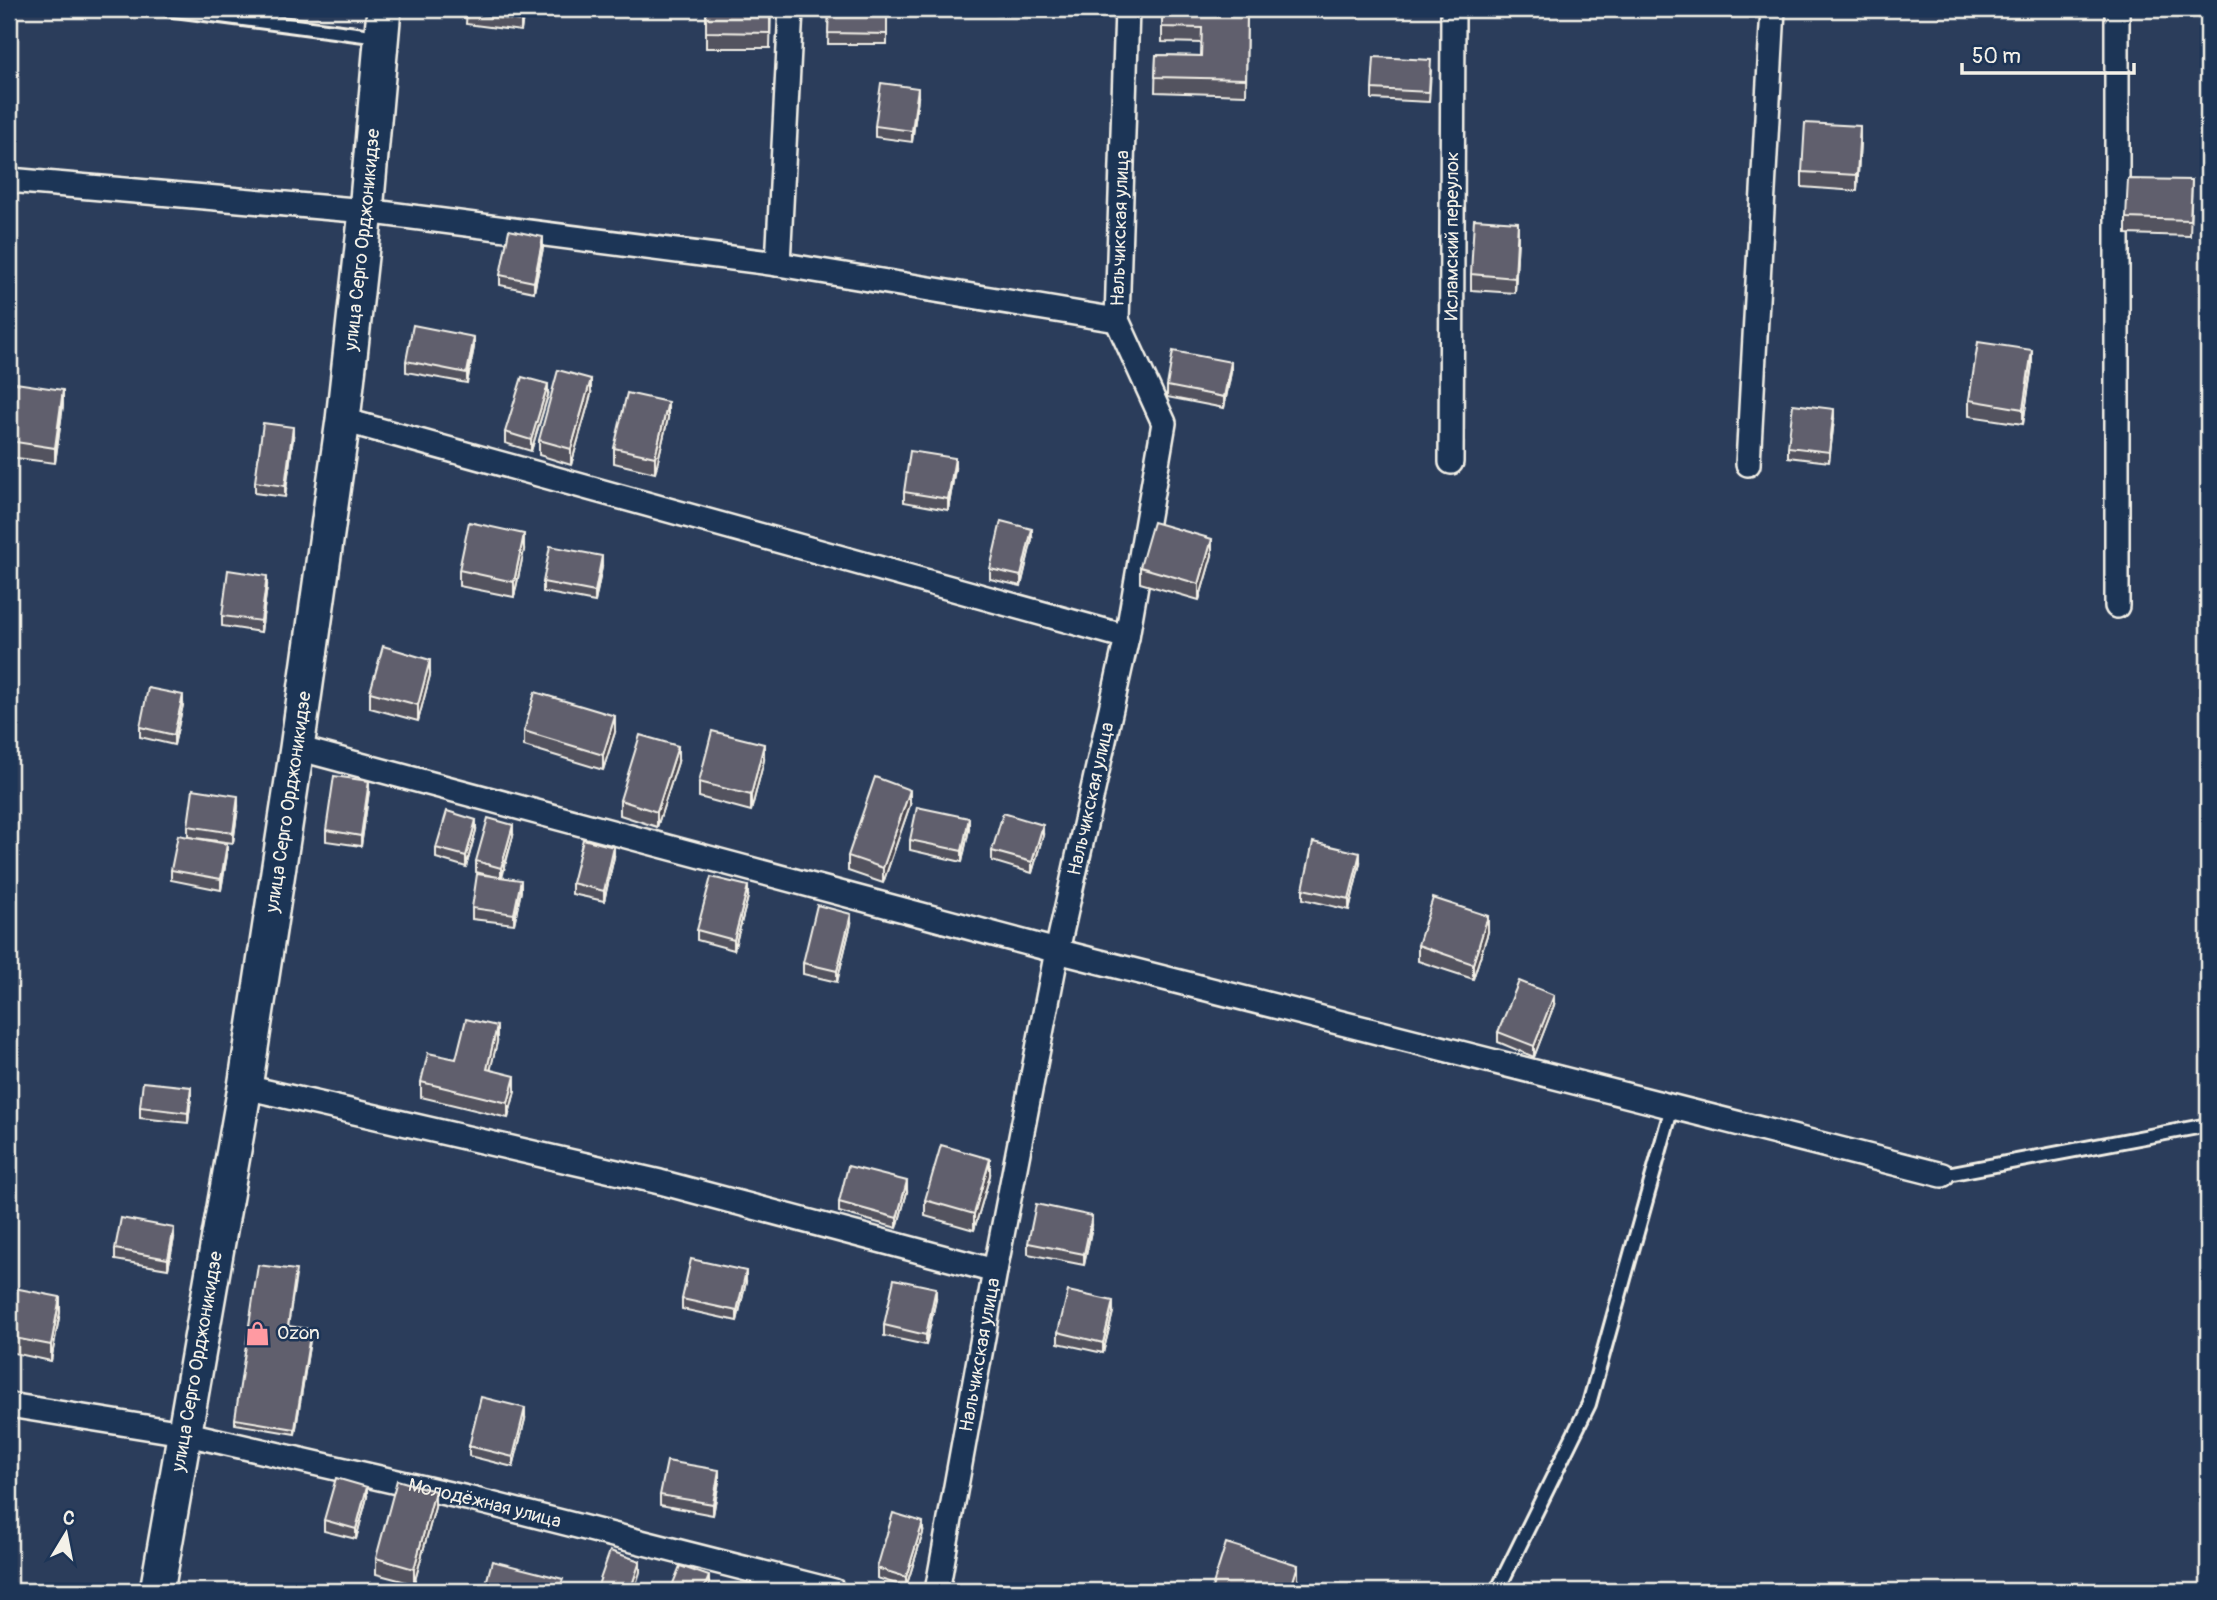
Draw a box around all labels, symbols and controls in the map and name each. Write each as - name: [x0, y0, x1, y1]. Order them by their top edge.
- scale bar: [1962, 32, 2133, 76]
- text: 50 m: [1972, 43, 2021, 70]
- street label: улица Серго Орджоникидзе: [339, 127, 385, 353]
- street label: Нальчикская улица: [1105, 150, 1134, 307]
- street label: Исламский переулок: [1440, 151, 1464, 321]
- street label: улица Серго Орджоникидзе: [260, 689, 317, 915]
- street label: Нальчикская улица: [1062, 720, 1120, 878]
- street label: улица Серго Орджоникидзе: [166, 1249, 228, 1475]
- street label: Нальчикская улица: [954, 1276, 1006, 1434]
- shop icon: Ozon: [243, 1319, 271, 1347]
- place label: Ozon: [277, 1321, 320, 1345]
- street label: Молодёжная улица: [406, 1473, 564, 1533]
- north arrow: [32, 1498, 102, 1568]
- text: С: [61, 1505, 77, 1531]

